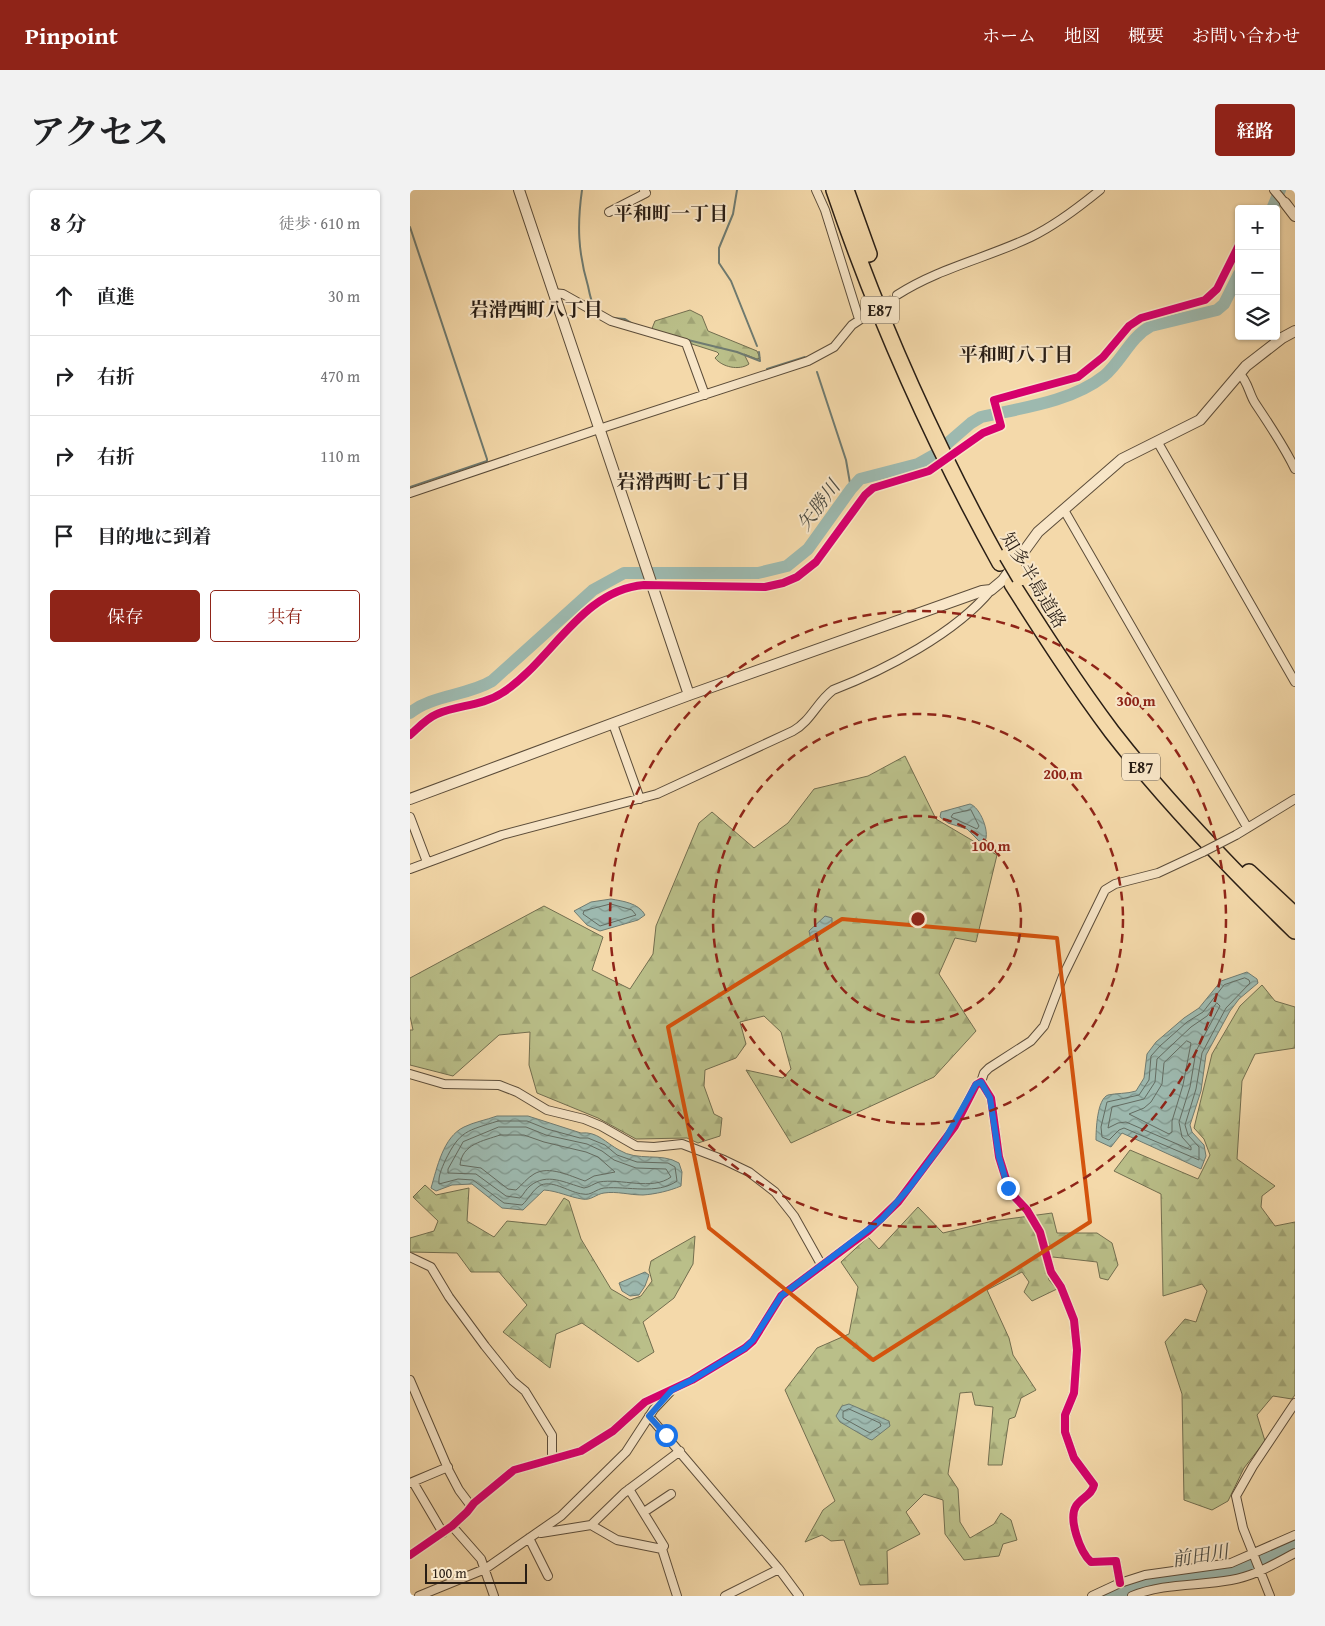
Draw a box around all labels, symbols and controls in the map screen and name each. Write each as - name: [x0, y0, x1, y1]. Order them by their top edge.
- text: Pinpoint: [25, 18, 118, 53]
- text: ホーム: [982, 22, 1036, 49]
- text: 地図: [1064, 22, 1100, 49]
- text: 概要: [1128, 22, 1164, 49]
- text: お問い合わせ: [1192, 22, 1300, 49]
- button: 経路: [1215, 104, 1295, 156]
- text: アクセス: [30, 106, 169, 157]
- district label: 平和町一丁目: [614, 199, 728, 227]
- map controls: [1235, 205, 1280, 340]
- button: +: [1235, 205, 1280, 250]
- text: 8 分: [50, 208, 87, 239]
- text: 徒歩 · 610 m: [279, 211, 360, 235]
- button: −: [1235, 250, 1280, 295]
- icon: ahead: [50, 282, 78, 310]
- text: 直進: [97, 282, 135, 310]
- text: 30 m: [328, 284, 360, 308]
- district label: 岩滑西町八丁目: [469, 295, 603, 323]
- button: layers: [1235, 295, 1280, 340]
- road number: E87: [861, 296, 899, 324]
- district label: 平和町八丁目: [959, 340, 1073, 368]
- icon: right: [50, 362, 78, 390]
- text: 右折: [97, 362, 135, 390]
- text: 470 m: [320, 364, 360, 388]
- icon: right: [50, 442, 78, 470]
- text: 右折: [97, 442, 135, 470]
- text: 110 m: [320, 444, 360, 468]
- district label: 岩滑西町七丁目: [616, 467, 750, 495]
- water label: 矢勝川: [790, 472, 848, 536]
- icon: arrive: [50, 522, 78, 550]
- text: 目的地に到着: [97, 522, 211, 550]
- street label: 知多半島道路: [995, 527, 1073, 633]
- button: 保存: [50, 590, 200, 642]
- button: 共有: [210, 590, 360, 642]
- text: 300 m: [1116, 690, 1156, 711]
- road number: E87: [1122, 754, 1160, 780]
- text: 200 m: [1043, 763, 1083, 784]
- text: 100 m: [971, 835, 1011, 856]
- centre of rings: [909, 910, 927, 928]
- route end: [997, 1177, 1020, 1200]
- route start: [655, 1424, 678, 1447]
- water label: 前田川: [1170, 1536, 1232, 1573]
- scale bar: [425, 1561, 528, 1584]
- text: 100 m: [432, 1563, 467, 1583]

